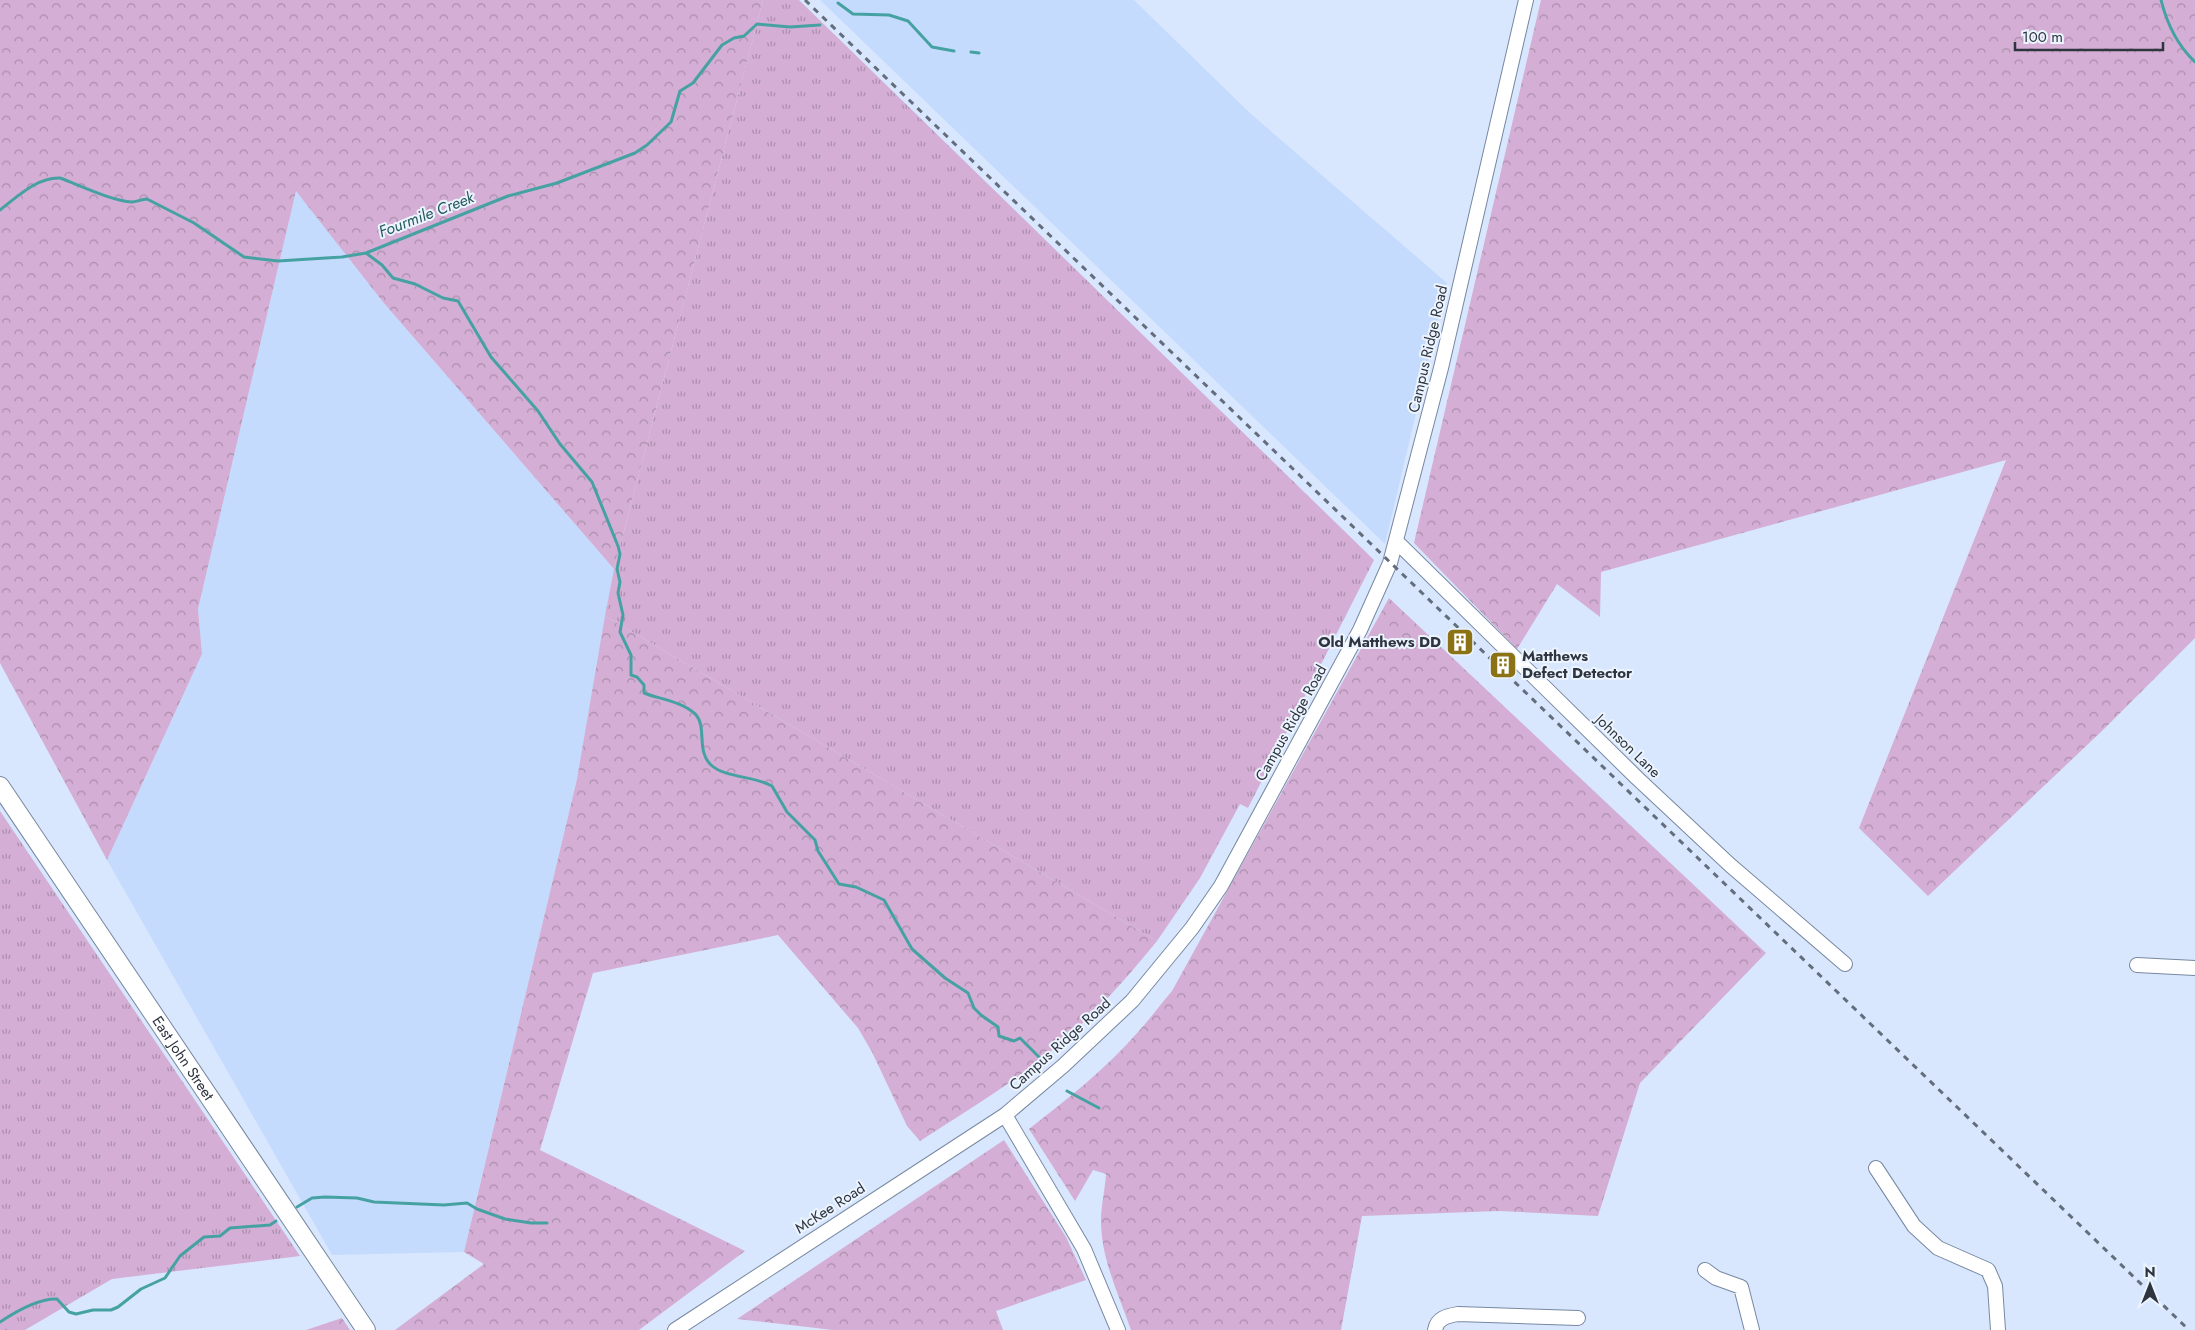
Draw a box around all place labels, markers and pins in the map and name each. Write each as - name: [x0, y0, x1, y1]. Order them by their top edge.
- building icon: Old Matthews DD: [1445, 627, 1475, 657]
- place label: Old Matthews DD: [1318, 631, 1441, 653]
- place label: Matthews Defect Detector: [1522, 645, 1633, 684]
- building icon: Matthews Defect Detector: [1488, 650, 1518, 680]

